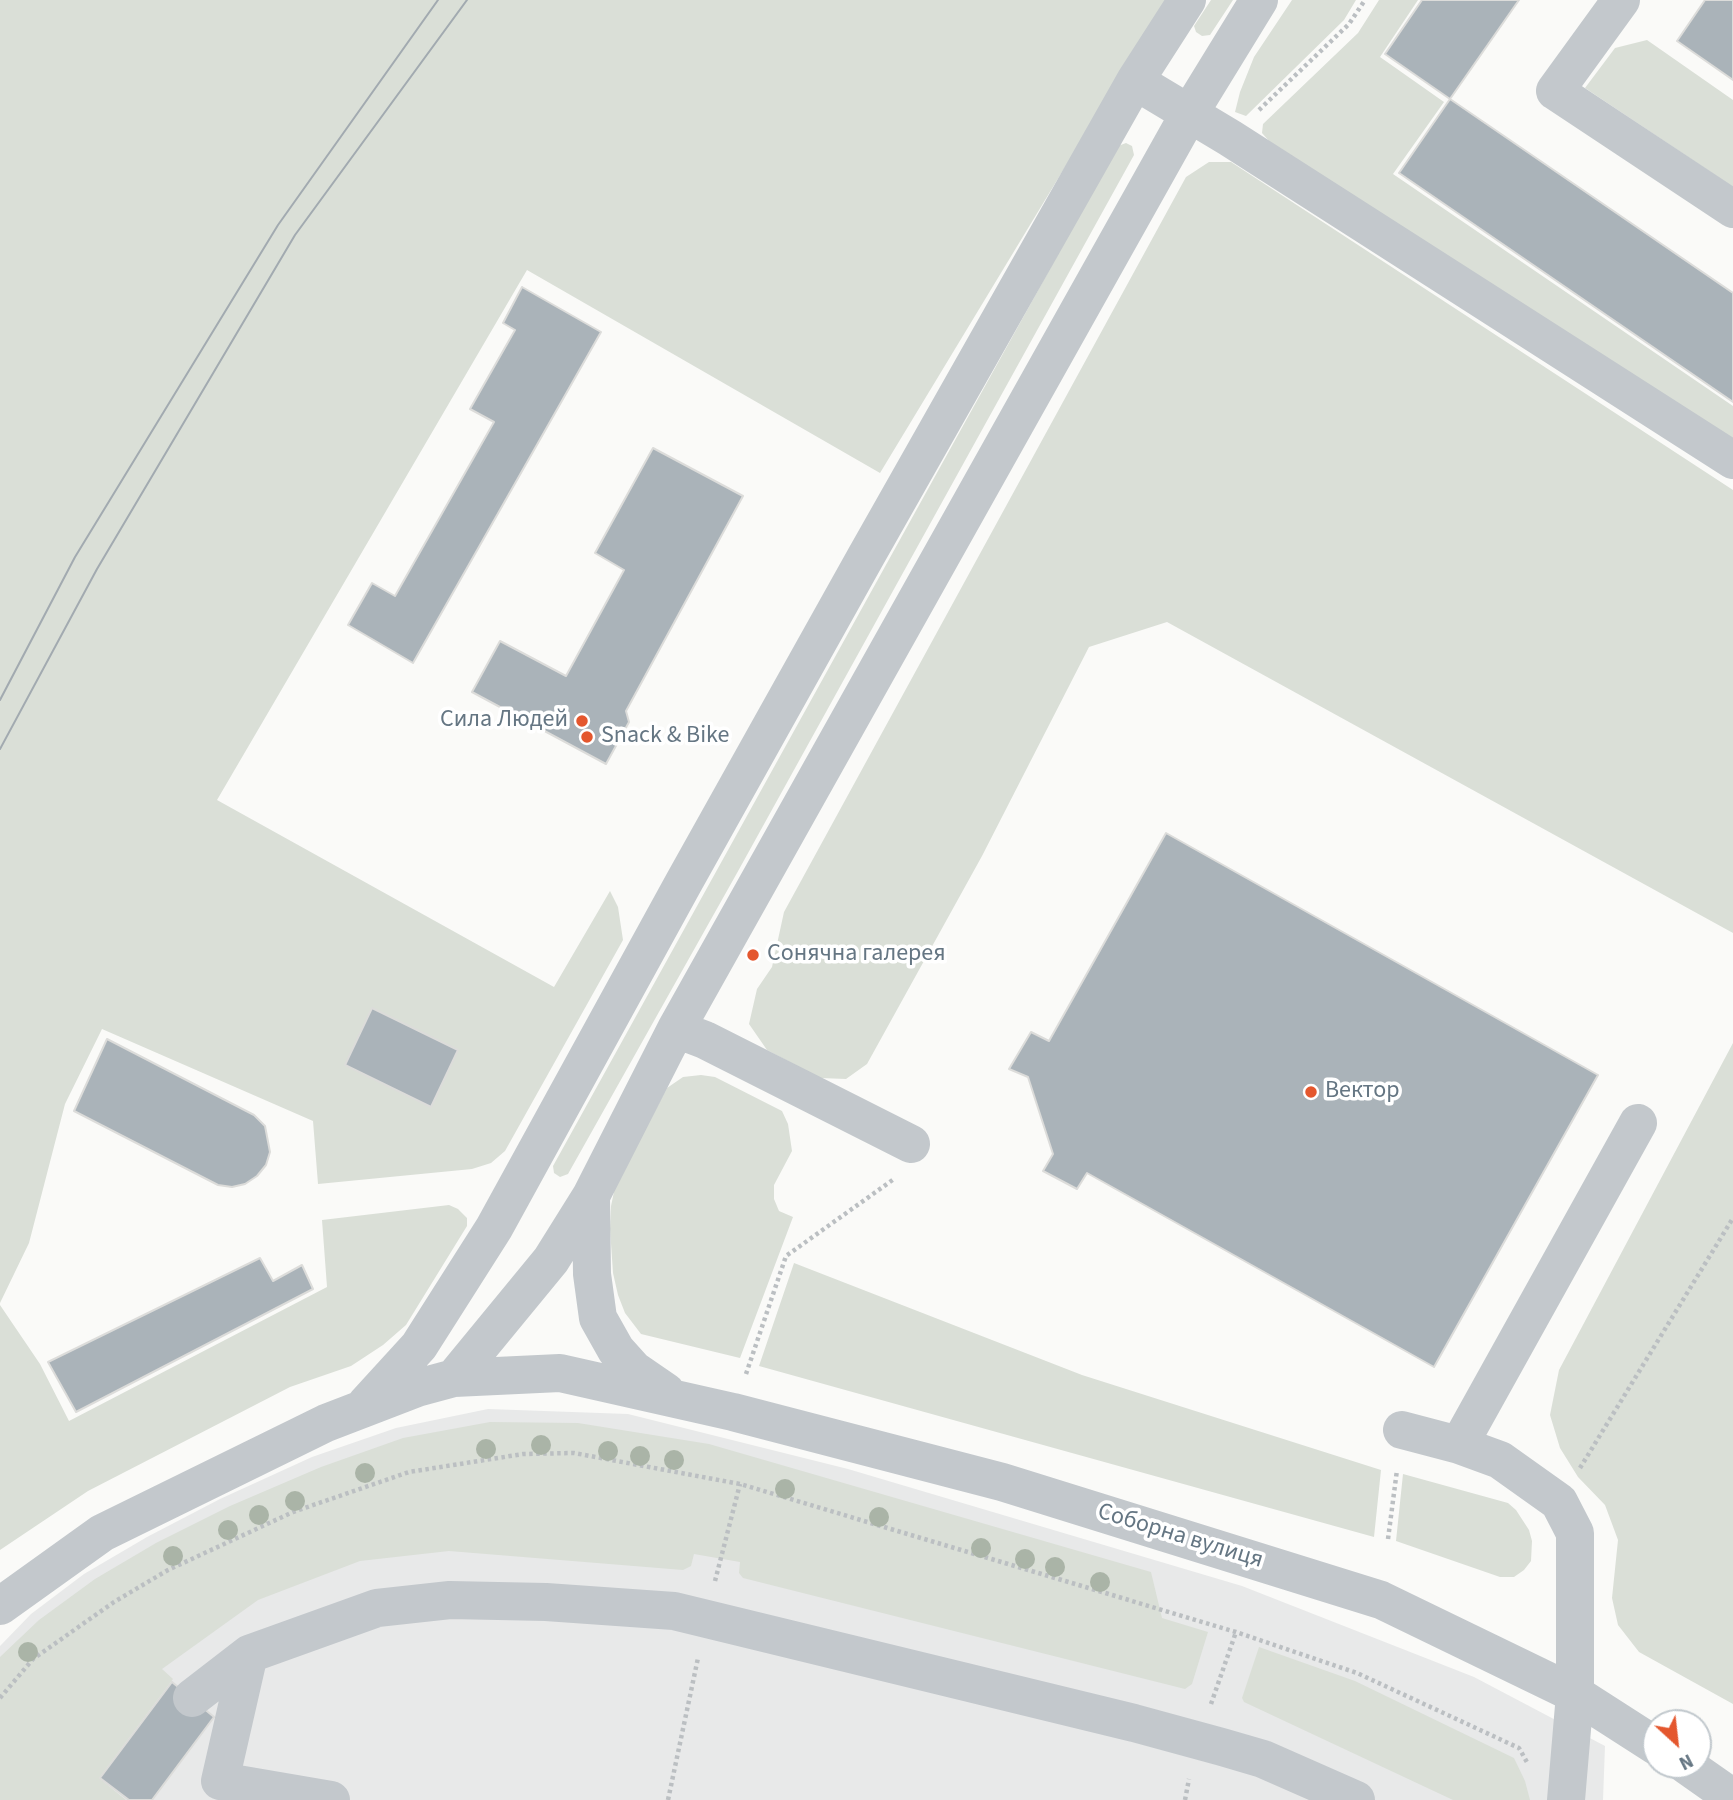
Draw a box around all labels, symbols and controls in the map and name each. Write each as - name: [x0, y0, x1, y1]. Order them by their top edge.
- place label: Сила Людей: [440, 707, 568, 735]
- marker: Сила Людей: [574, 713, 590, 729]
- place label: Snack & Bike: [601, 723, 729, 751]
- marker: Snack & Bike: [579, 729, 595, 745]
- place label: Сонячна галерея: [767, 941, 946, 969]
- marker: Сонячна галерея: [745, 947, 761, 963]
- place label: Вектор: [1325, 1078, 1400, 1106]
- marker: Вектор: [1303, 1084, 1319, 1100]
- street label: Соборна вулиця: [1094, 1498, 1266, 1576]
- north arrow: [1642, 1709, 1712, 1779]
- text: N: [1674, 1746, 1698, 1776]

